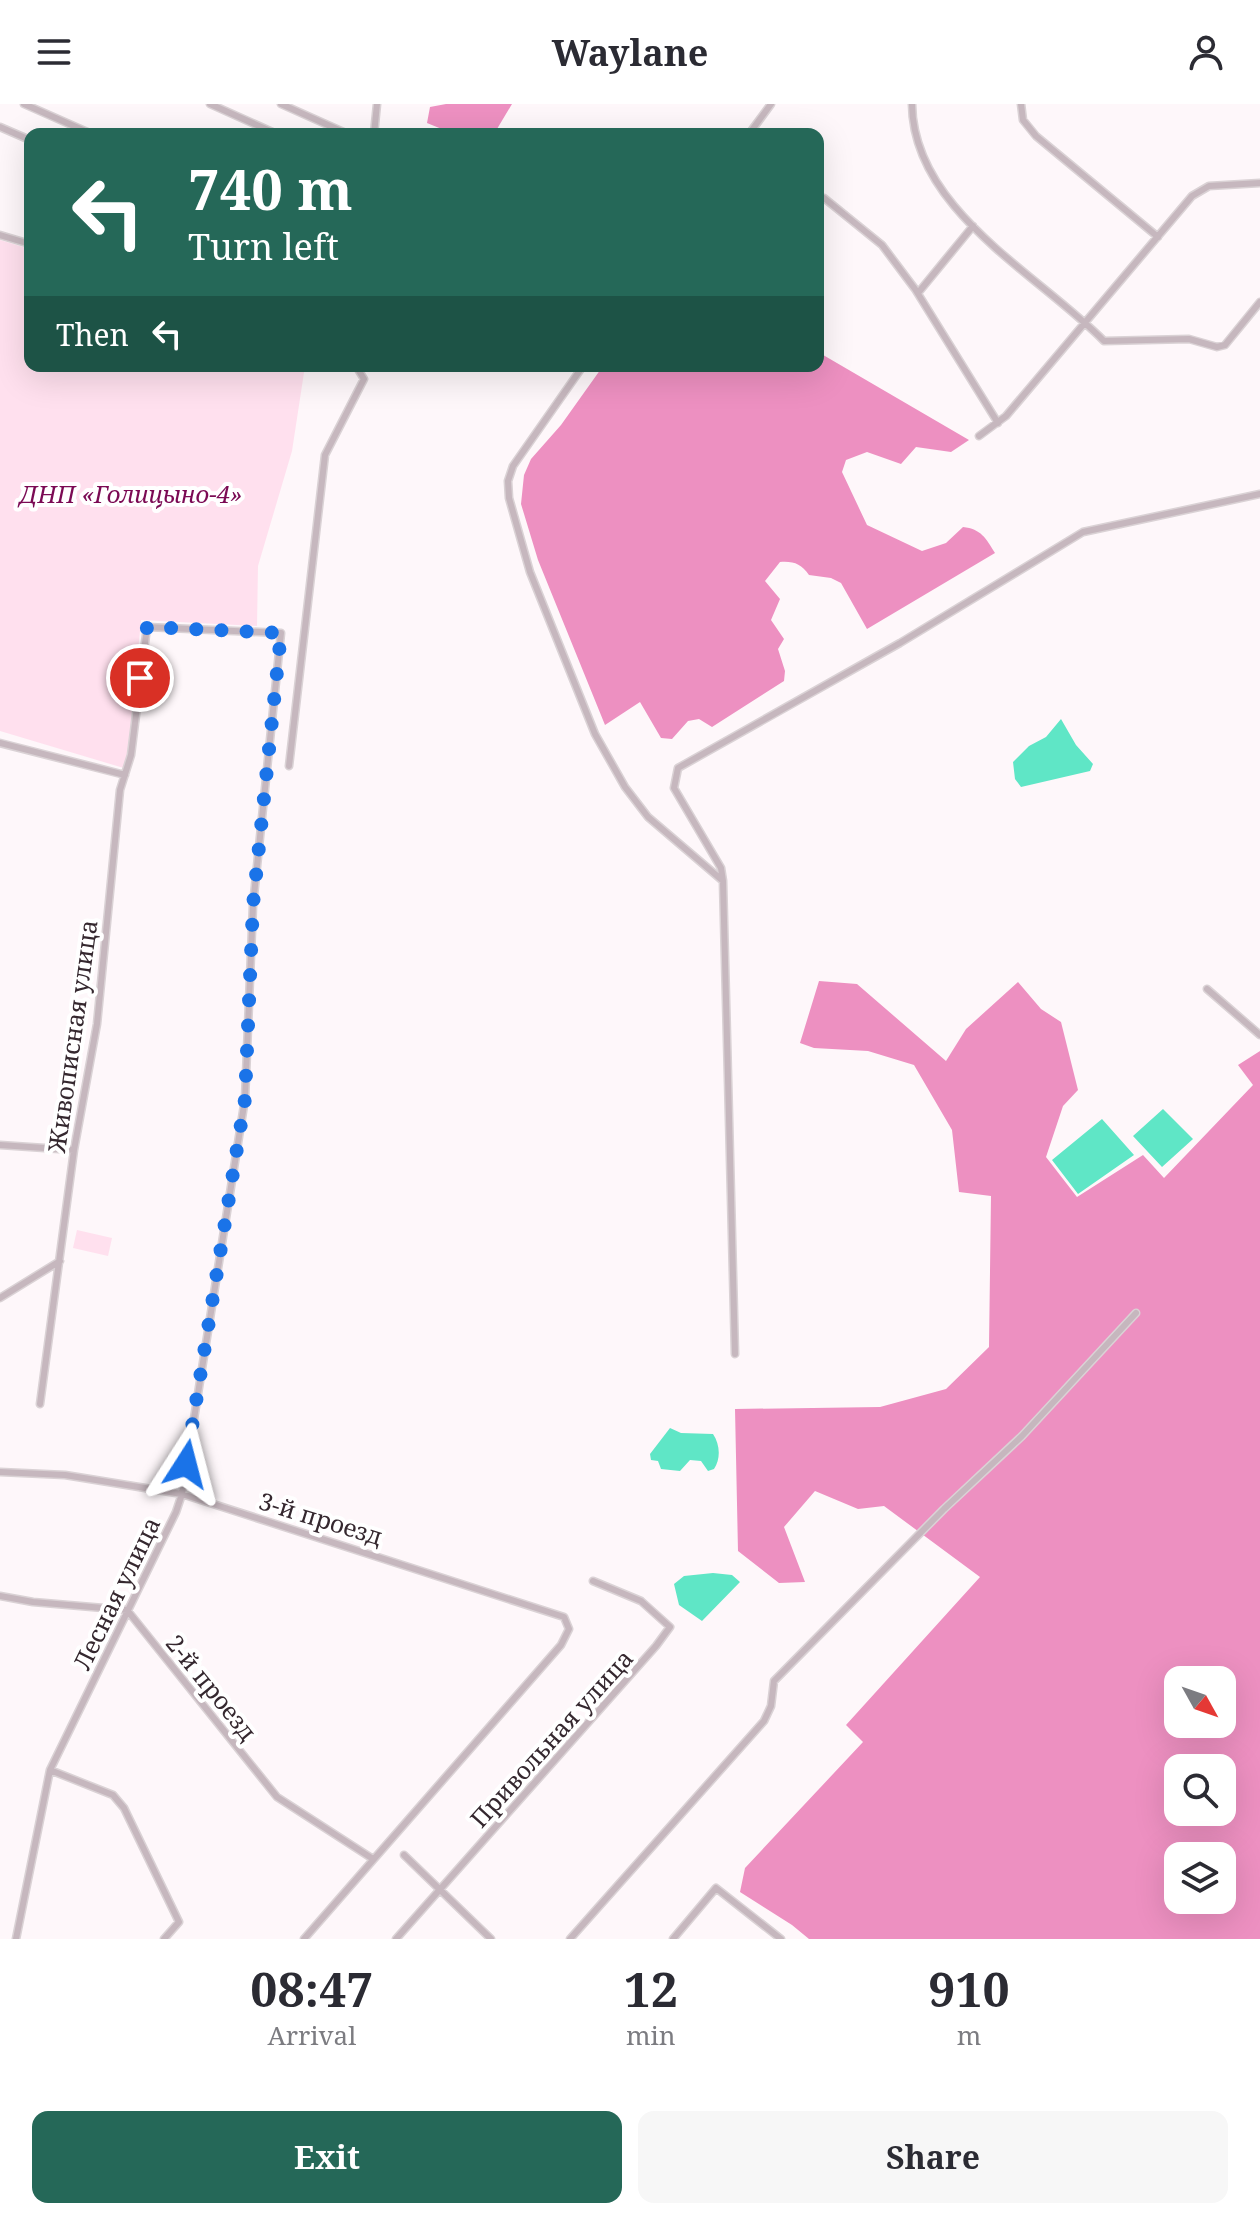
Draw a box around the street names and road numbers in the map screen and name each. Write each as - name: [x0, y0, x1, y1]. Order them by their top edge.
- street label: Живописная улица: [39, 918, 105, 1155]
- street label: 3-й проезд: [255, 1484, 387, 1552]
- street label: Лесная улица: [65, 1511, 167, 1675]
- street label: 2-й проезд: [159, 1627, 265, 1747]
- street label: Привольная улица: [462, 1642, 640, 1834]

